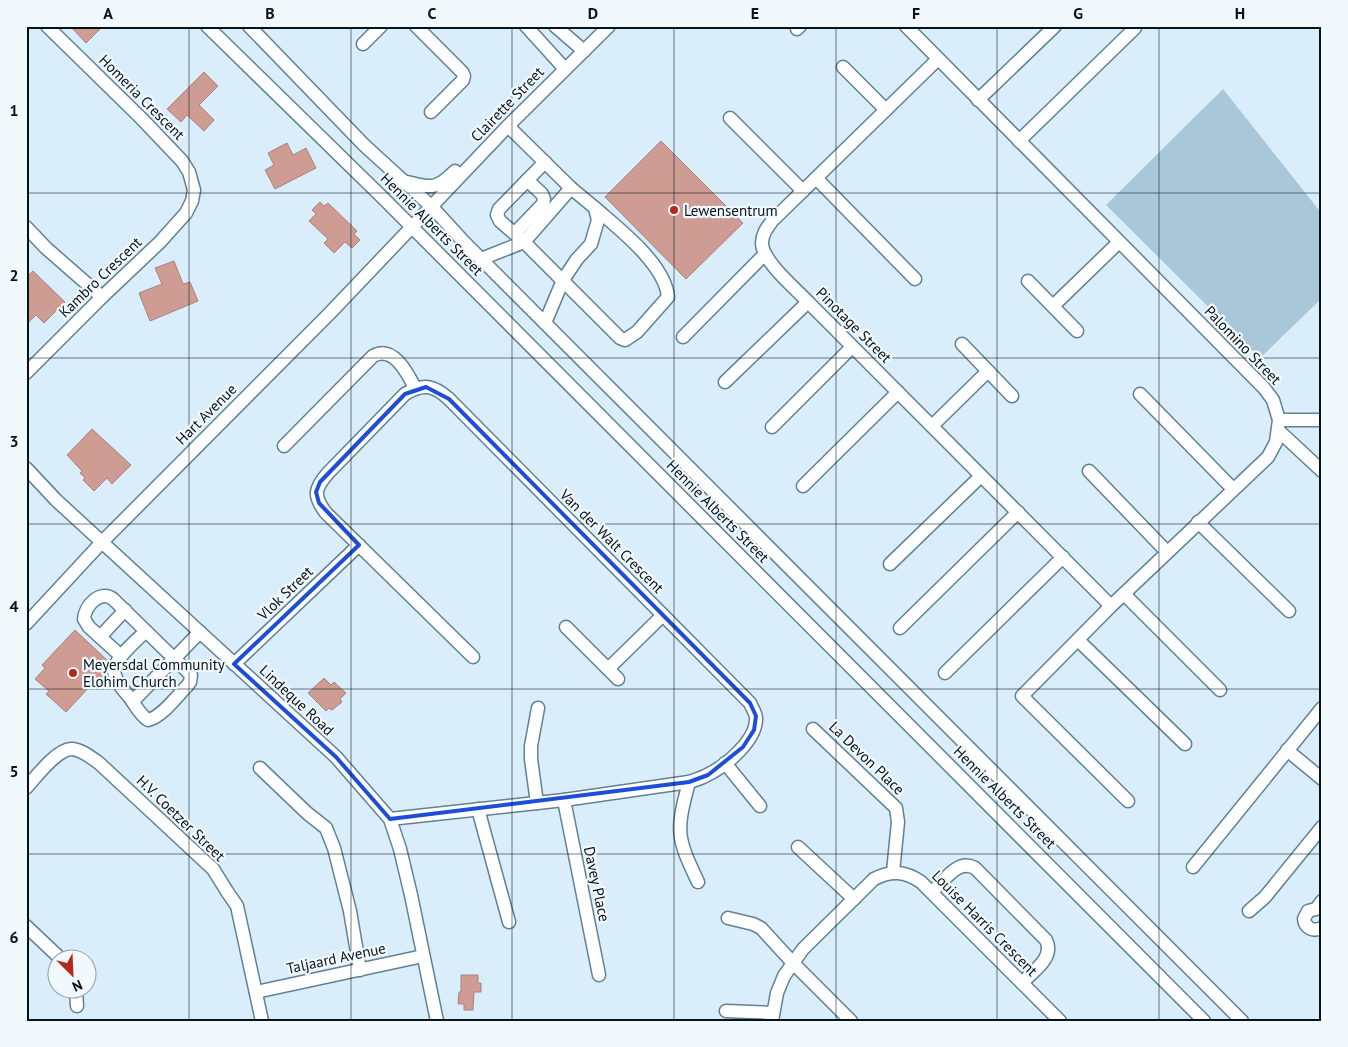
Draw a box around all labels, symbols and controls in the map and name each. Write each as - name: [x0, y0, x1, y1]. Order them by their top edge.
- text: A: [103, 3, 113, 23]
- text: B: [265, 3, 275, 23]
- text: C: [428, 3, 437, 23]
- text: D: [588, 3, 598, 23]
- text: E: [751, 3, 759, 23]
- text: F: [912, 3, 920, 23]
- text: G: [1073, 3, 1083, 23]
- text: H: [1235, 3, 1245, 23]
- street label: Homeria Crescent: [95, 50, 189, 144]
- street label: Clairette Street: [466, 62, 548, 146]
- text: 1: [9, 100, 19, 120]
- street label: Hennie Alberts Street: [377, 169, 487, 279]
- place label: Lewensentrum: [684, 201, 778, 220]
- marker: Lewensentrum: [668, 204, 680, 216]
- street label: Kambro Crescent: [54, 233, 146, 321]
- text: 2: [9, 265, 19, 285]
- street label: Pinotage Street: [812, 283, 896, 367]
- street label: Palomino Street: [1201, 302, 1285, 388]
- street label: Hart Avenue: [172, 380, 240, 448]
- text: 3: [9, 431, 19, 451]
- street label: Hennie Alberts Street: [663, 456, 773, 566]
- street label: Van der Walt Crescent: [555, 484, 668, 597]
- street label: Vlok Street: [253, 562, 317, 625]
- text: 4: [9, 596, 19, 616]
- place label: Meyersdal Community Elohim Church: [83, 655, 225, 691]
- street label: Lindeque Road: [256, 661, 338, 739]
- marker: Meyersdal Community Elohim Church: [67, 667, 79, 679]
- street label: La Devon Place: [825, 717, 909, 799]
- street label: Hennie Alberts Street: [950, 742, 1060, 852]
- text: 5: [9, 761, 19, 781]
- street label: H.V. Coetzer Street: [133, 771, 229, 865]
- street label: Davey Place: [580, 845, 614, 923]
- street label: Louise Harris Crescent: [928, 866, 1042, 980]
- text: 6: [9, 927, 19, 947]
- street label: Taljaard Avenue: [285, 938, 387, 978]
- north arrow: [48, 950, 98, 1000]
- text: N: [69, 976, 85, 996]

